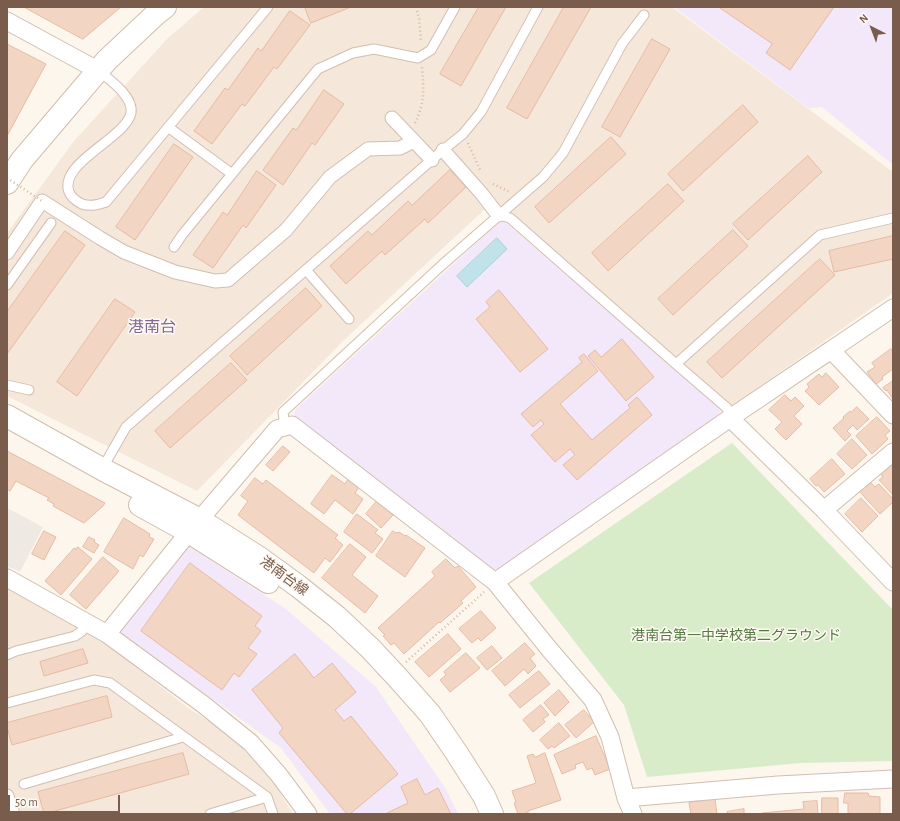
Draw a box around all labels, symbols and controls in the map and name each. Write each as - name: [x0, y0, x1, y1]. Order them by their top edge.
- north arrow: [852, 8, 892, 48]
- text: N: [857, 12, 870, 25]
- district label: 港南台: [128, 317, 176, 337]
- street label: 港南台線: [256, 553, 312, 599]
- park label: 港南台第一中学校第二グラウンド: [631, 628, 841, 644]
- scale bar: [10, 787, 122, 813]
- text: 50 m: [15, 796, 38, 808]

